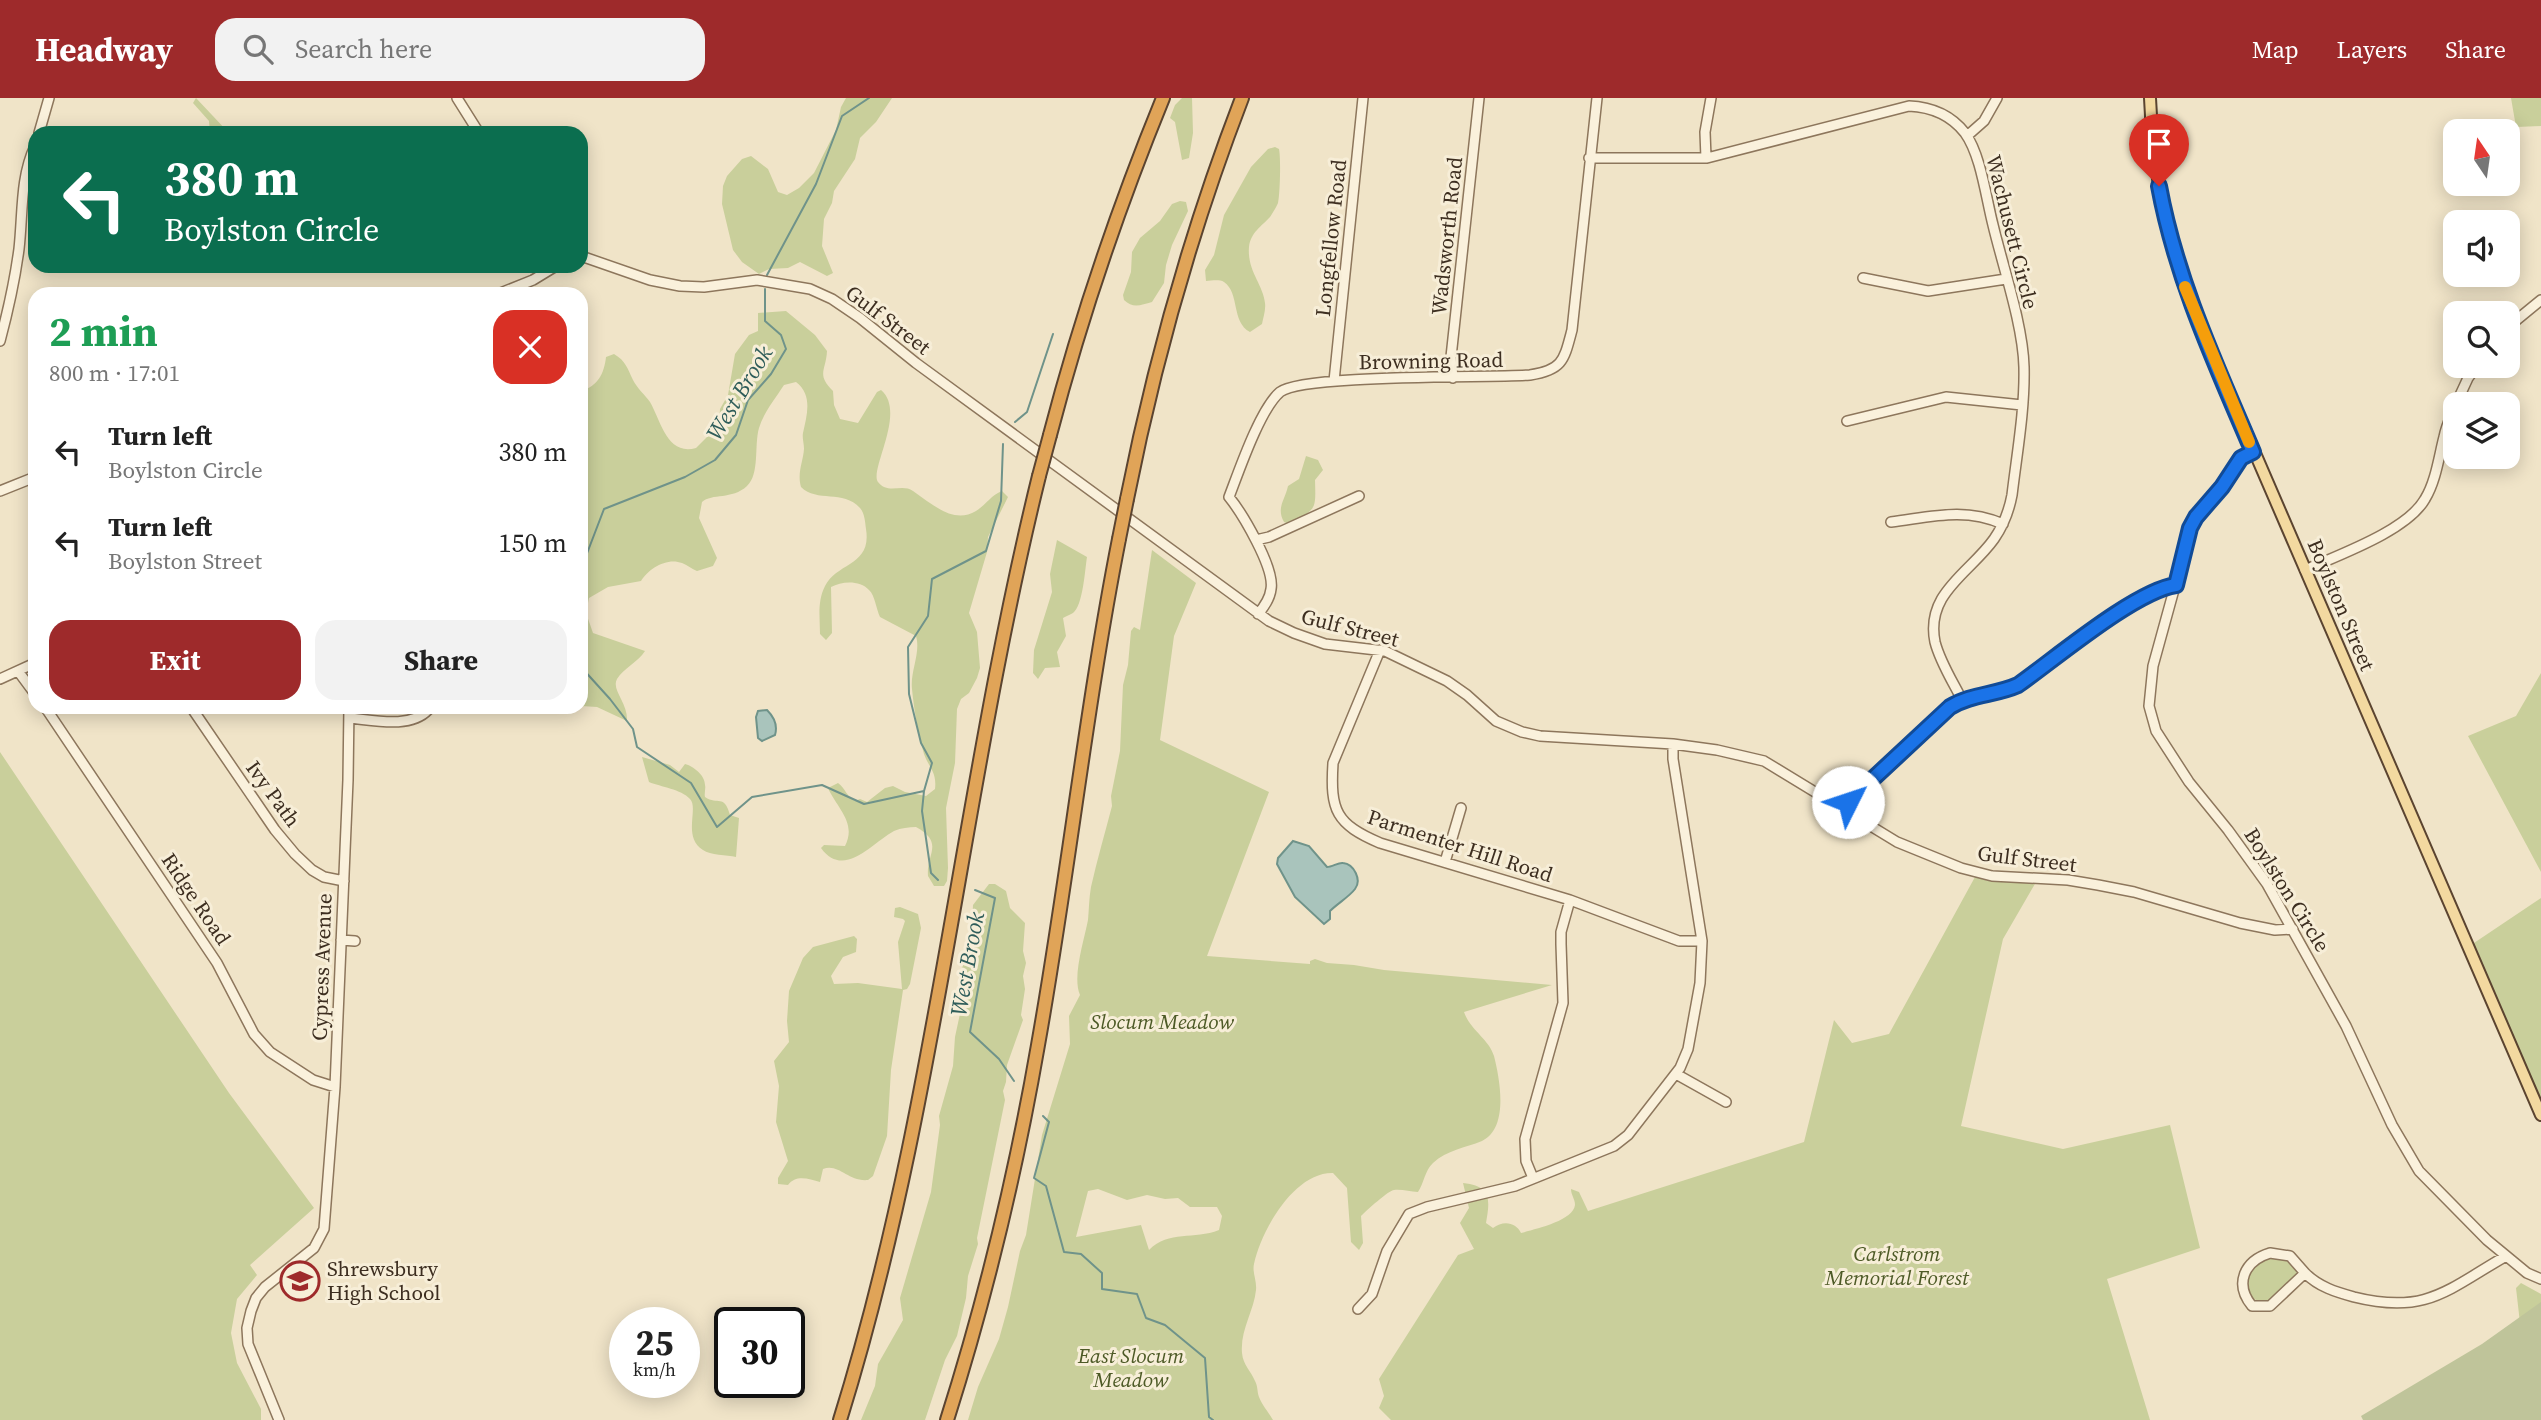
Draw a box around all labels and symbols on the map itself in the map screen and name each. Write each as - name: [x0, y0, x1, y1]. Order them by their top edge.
- pin: [2129, 114, 2189, 186]
- north arrow: [2443, 119, 2520, 196]
- street label: Wachusett Circle: [1979, 152, 2046, 312]
- street label: Wadsworth Road: [1424, 155, 1469, 316]
- street label: Longfellow Road: [1308, 158, 1353, 318]
- street label: Gulf Street: [840, 278, 937, 361]
- water label: West Brook: [698, 340, 780, 446]
- street label: Browning Road: [1358, 345, 1504, 376]
- street label: Boylston Street: [2301, 534, 2382, 675]
- street label: Gulf Street: [1298, 601, 1402, 654]
- street label: Ivy Path: [239, 754, 307, 833]
- position arrow: [1811, 765, 1885, 839]
- street label: Parmenter Hill Road: [1364, 802, 1557, 889]
- street label: Boylston Circle: [2238, 822, 2337, 957]
- street label: Gulf Street: [1976, 838, 2078, 879]
- street label: Ridge Road: [155, 847, 238, 951]
- street label: Cypress Avenue: [304, 893, 339, 1041]
- water label: West Brook: [942, 909, 992, 1019]
- park label: Slocum Meadow: [1090, 1007, 1235, 1036]
- park label: Carlstrom Memorial Forest: [1824, 1239, 1970, 1292]
- place label: Shrewsbury High School: [327, 1254, 440, 1307]
- school or university icon: Shrewsbury High School: [279, 1260, 321, 1302]
- speed limit sign: 30: [714, 1307, 805, 1398]
- park label: East Slocum Meadow: [1077, 1341, 1184, 1394]

